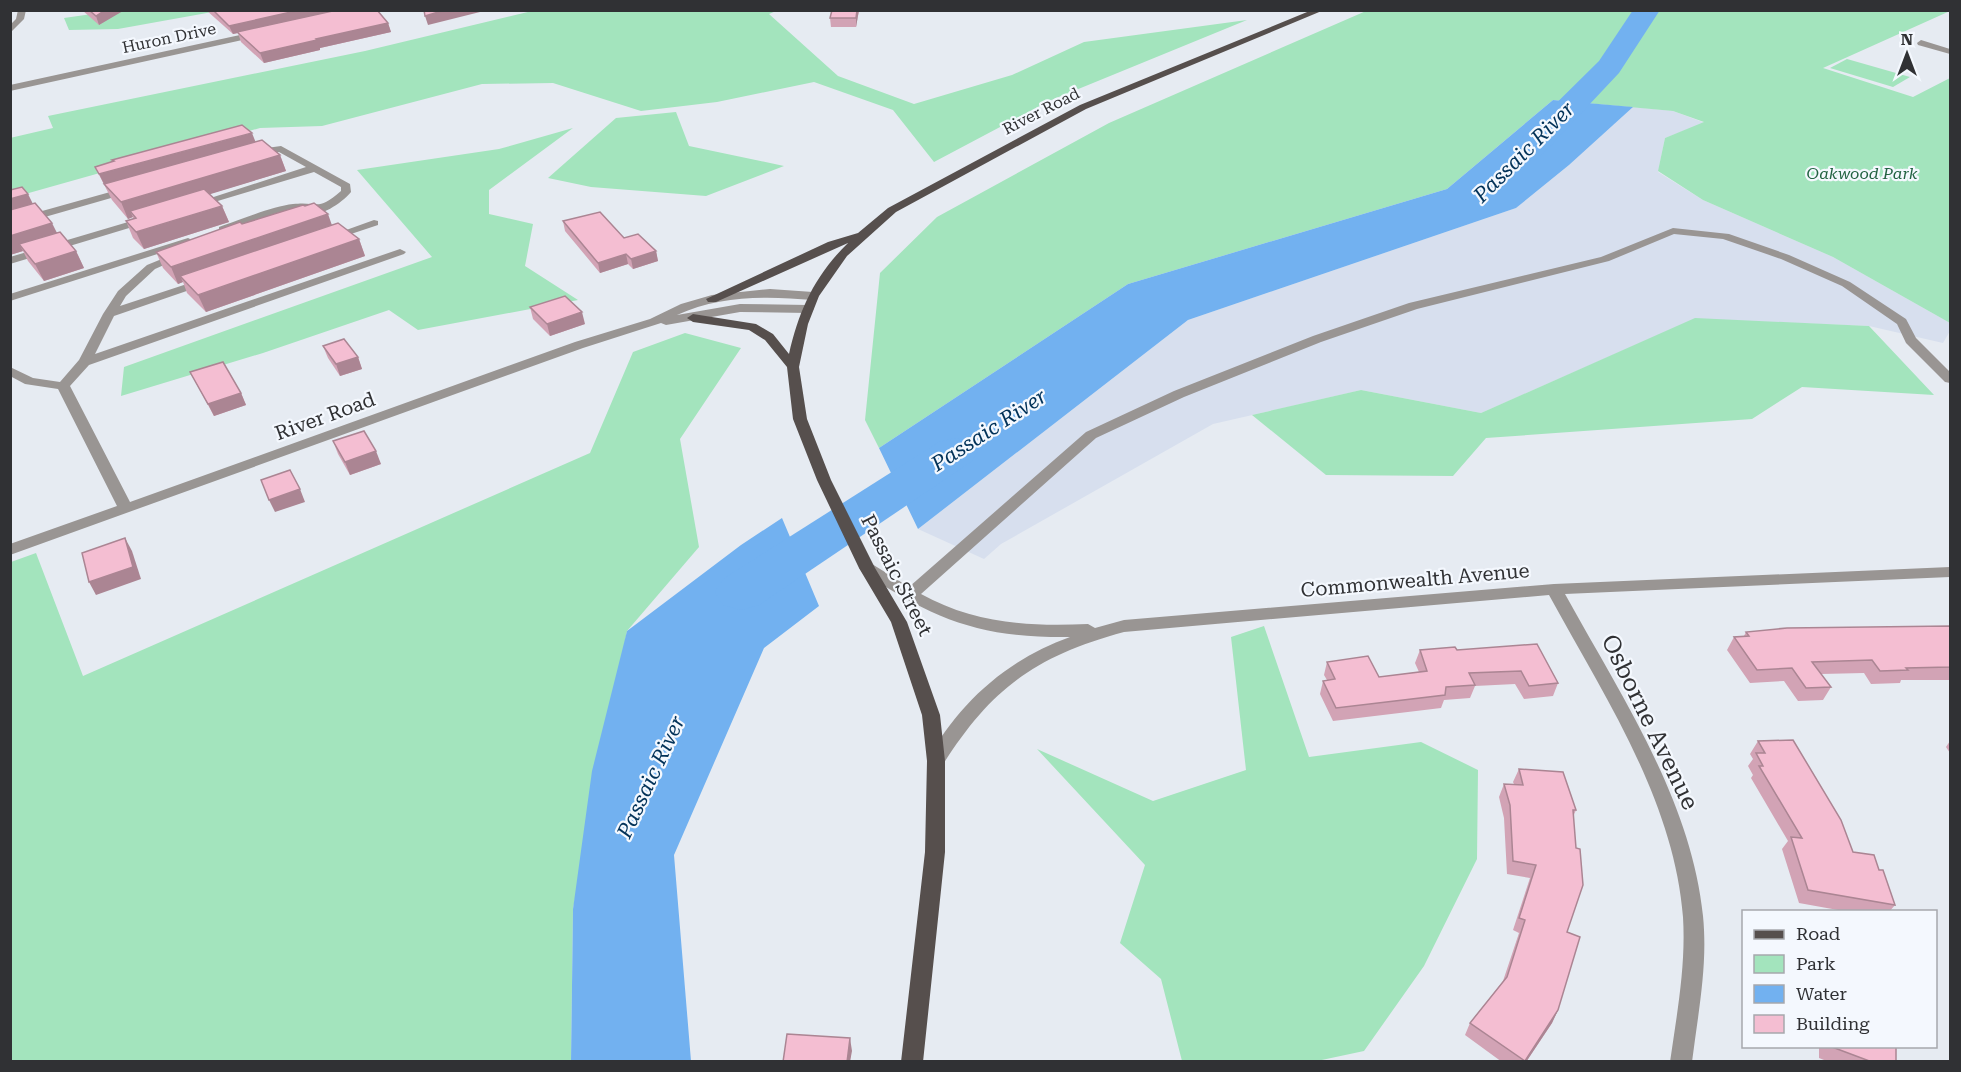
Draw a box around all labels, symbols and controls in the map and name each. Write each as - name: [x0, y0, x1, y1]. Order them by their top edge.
- street label: Huron Drive: [120, 19, 218, 57]
- north arrow: [1877, 24, 1937, 84]
- text: N: [1901, 30, 1913, 49]
- street label: River Road: [999, 83, 1083, 139]
- water label: Passaic River: [1468, 97, 1579, 208]
- park label: Oakwood Park: [1807, 164, 1918, 183]
- water label: Passaic River: [926, 384, 1051, 477]
- street label: River Road: [272, 387, 379, 445]
- street label: Passaic Street: [856, 510, 938, 640]
- street label: Commonwealth Avenue: [1300, 558, 1530, 602]
- street label: Osborne Avenue: [1595, 630, 1705, 814]
- water label: Passaic River: [612, 712, 690, 843]
- legend: [1742, 910, 1937, 1048]
- text: Road: [1796, 923, 1841, 944]
- text: Park: [1796, 953, 1836, 974]
- text: Water: [1796, 983, 1847, 1004]
- text: Building: [1796, 1013, 1870, 1034]

